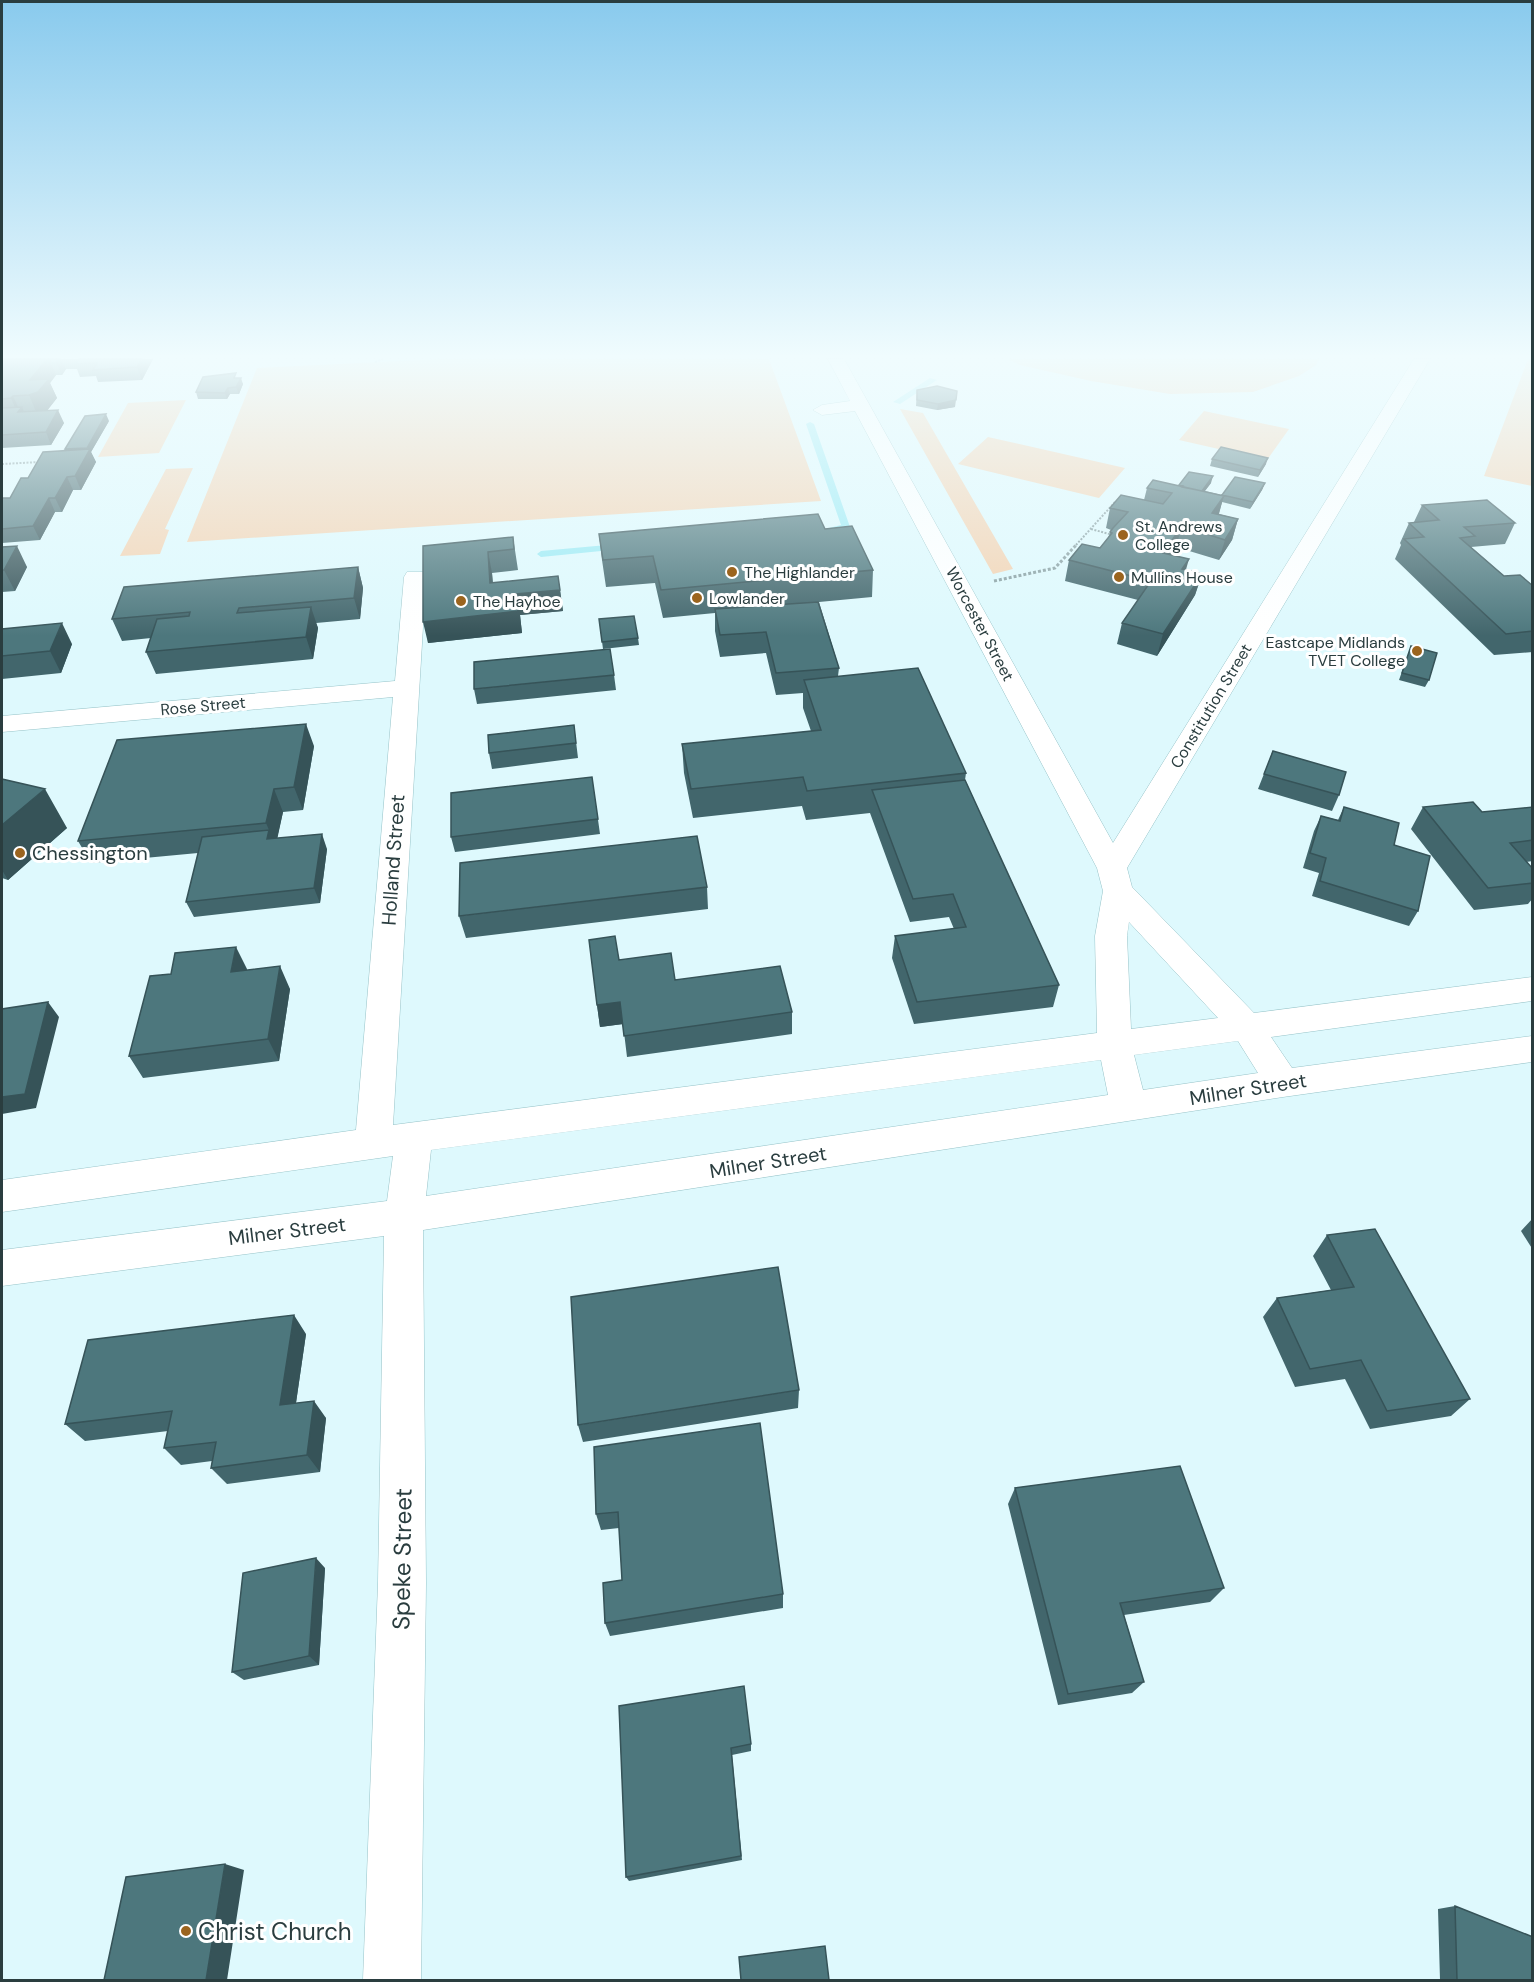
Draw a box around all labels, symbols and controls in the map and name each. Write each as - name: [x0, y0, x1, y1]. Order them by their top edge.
- place label: St. Andrews College: [1135, 516, 1222, 555]
- marker: St. Andrews College: [1116, 528, 1130, 542]
- place label: The Highlander: [744, 562, 855, 583]
- street label: Worcester Street: [941, 563, 1019, 685]
- marker: The Highlander: [725, 565, 739, 579]
- place label: Mullins House: [1131, 567, 1233, 588]
- marker: Mullins House: [1112, 570, 1126, 584]
- place label: Lowlander: [709, 588, 785, 609]
- place label: The Hayhoe: [473, 591, 561, 612]
- marker: Lowlander: [690, 591, 704, 605]
- marker: The Hayhoe: [454, 594, 468, 608]
- place label: Eastcape Midlands TVET College: [1265, 632, 1405, 671]
- street label: Constitution Street: [1165, 640, 1257, 772]
- marker: Eastcape Midlands TVET College: [1410, 644, 1424, 658]
- street label: Rose Street: [160, 692, 246, 720]
- street label: Holland Street: [375, 793, 411, 926]
- place label: Chessington: [32, 840, 148, 866]
- marker: Chessington: [13, 846, 27, 860]
- street label: Milner Street: [1188, 1067, 1309, 1111]
- street label: Milner Street: [708, 1140, 829, 1184]
- street label: Milner Street: [227, 1211, 347, 1251]
- street label: Speke Street: [385, 1488, 419, 1630]
- place label: Christ Church: [198, 1916, 352, 1947]
- marker: Christ Church: [179, 1924, 193, 1938]

